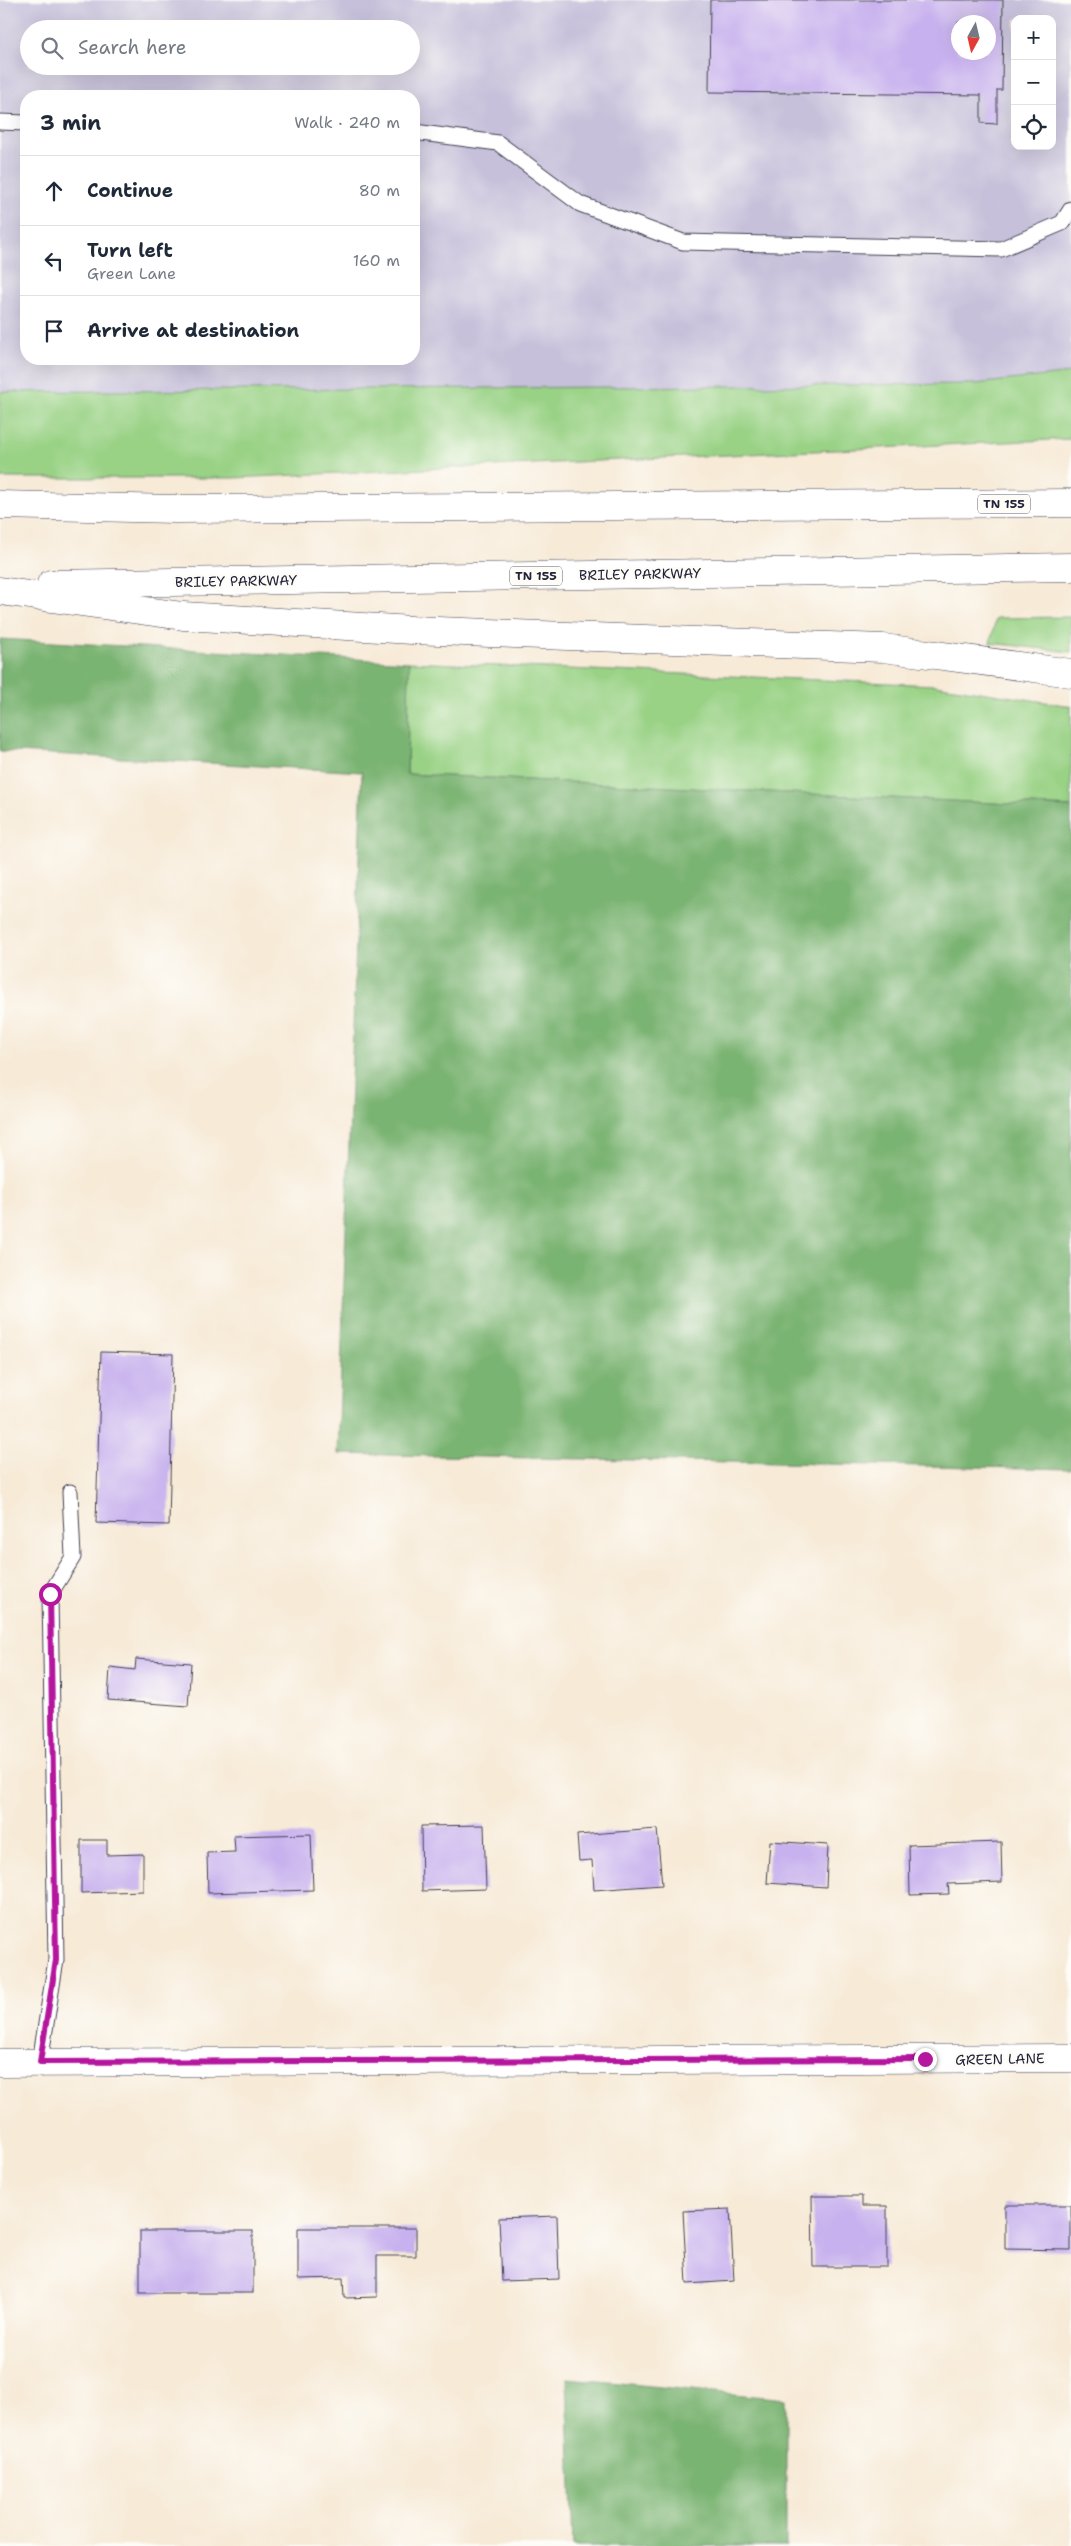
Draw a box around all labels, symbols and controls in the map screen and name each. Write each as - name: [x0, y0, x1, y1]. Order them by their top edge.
- north arrow: [951, 15, 996, 60]
- map controls: [1011, 15, 1056, 150]
- button: +: [1011, 15, 1056, 60]
- search box: [20, 20, 420, 75]
- icon: search: [38, 34, 66, 62]
- text: Search here: [78, 35, 187, 60]
- button: −: [1011, 60, 1056, 105]
- button: locate: [1011, 105, 1056, 150]
- text: 3 min: [40, 109, 101, 137]
- text: Walk · 240 m: [294, 112, 400, 133]
- icon: ahead: [40, 177, 68, 205]
- text: Continue: [87, 178, 173, 203]
- text: 80 m: [359, 180, 400, 201]
- text: Turn left: [87, 238, 173, 263]
- icon: left: [40, 247, 68, 275]
- text: 160 m: [353, 250, 400, 271]
- text: Green Lane: [87, 263, 176, 284]
- icon: arrive: [40, 317, 68, 345]
- text: Arrive at destination: [87, 318, 299, 343]
- road number: TN 155: [978, 494, 1030, 514]
- street label: BRILEY PARKWAY: [579, 564, 702, 584]
- road number: TN 155: [510, 566, 562, 586]
- street label: BRILEY PARKWAY: [175, 571, 298, 591]
- route start: [39, 1583, 62, 1606]
- route end: [914, 2048, 937, 2071]
- street label: GREEN LANE: [955, 2049, 1045, 2069]

